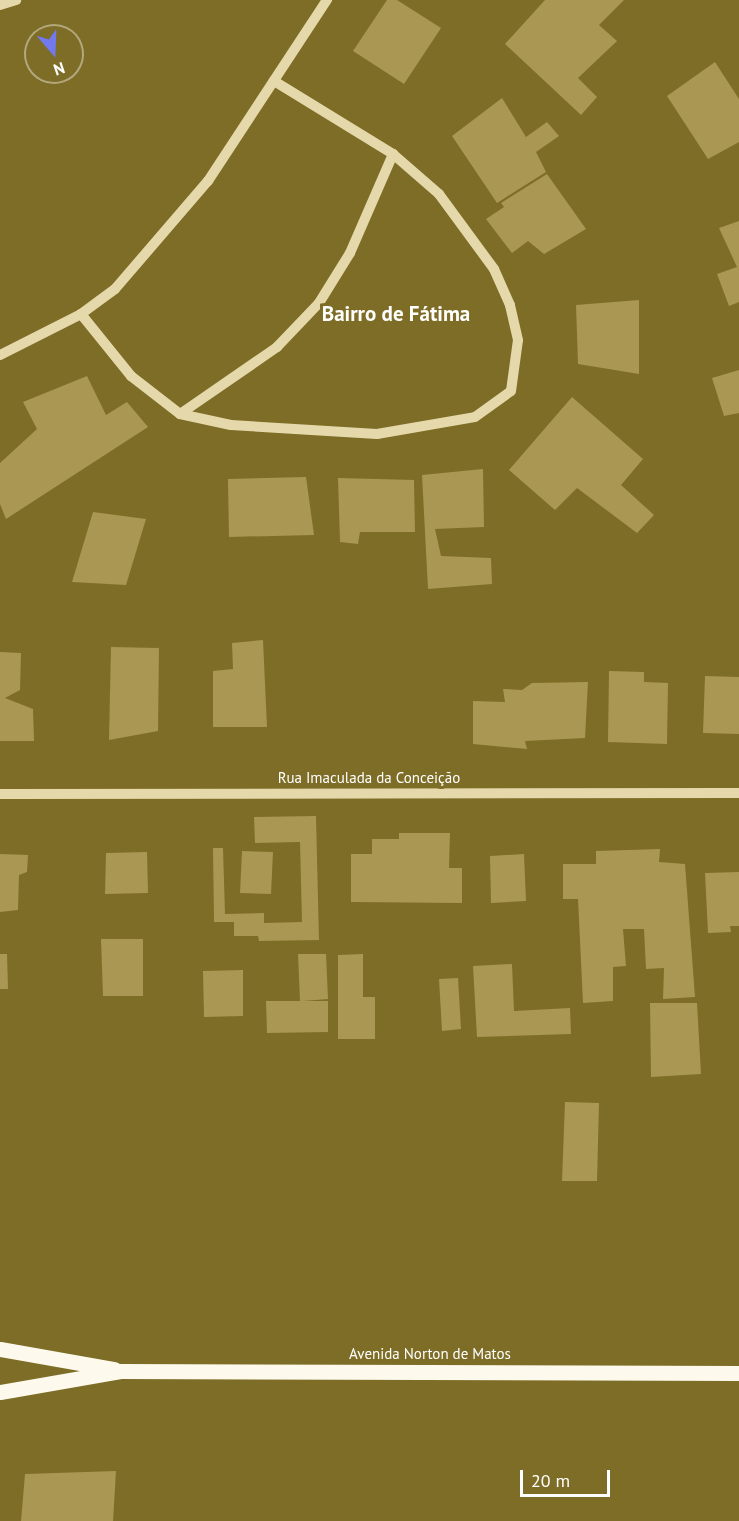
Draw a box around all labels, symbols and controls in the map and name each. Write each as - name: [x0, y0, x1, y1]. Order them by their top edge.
- north arrow: [24, 24, 84, 84]
- text: N: [51, 58, 67, 80]
- district label: Bairro de Fátima: [322, 301, 470, 327]
- street label: Rua Imaculada da Conceição: [278, 769, 460, 787]
- street label: Avenida Norton de Matos: [349, 1345, 511, 1363]
- scale bar: [523, 1458, 613, 1496]
- text: 20 m: [531, 1469, 570, 1492]

